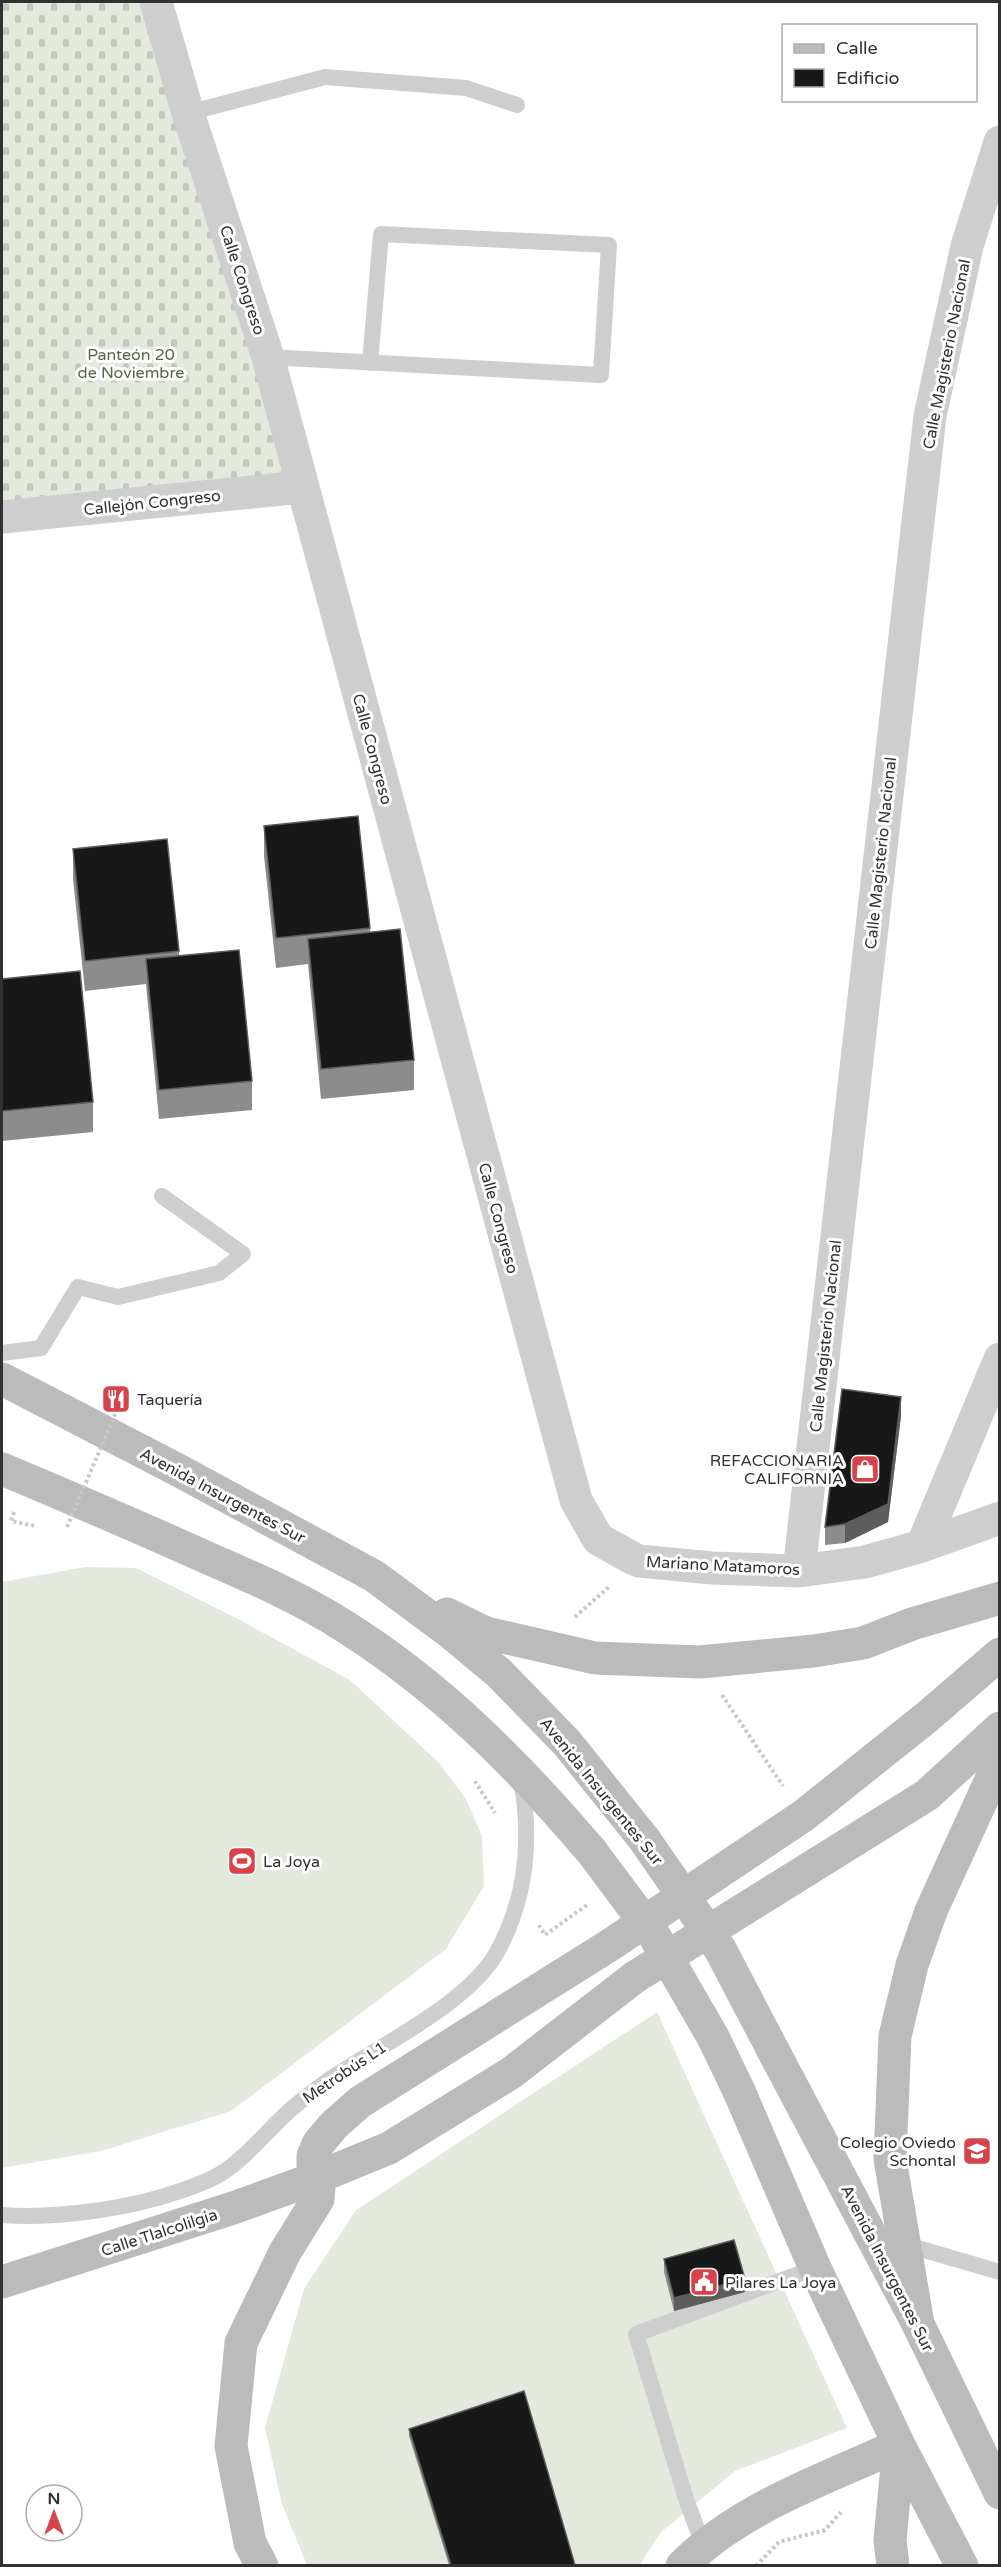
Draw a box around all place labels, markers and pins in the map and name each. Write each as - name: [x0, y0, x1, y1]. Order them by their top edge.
- restaurant icon: Taquería: [100, 1383, 132, 1415]
- place label: Taquería: [137, 1390, 202, 1410]
- place label: REFACCIONARIA CALIFORNIA: [710, 1451, 844, 1489]
- shop icon: REFACCIONARIA CALIFORNIA: [849, 1453, 881, 1485]
- sports icon: La Joya: [226, 1845, 258, 1877]
- place label: La Joya: [263, 1852, 320, 1872]
- place label: Colegio Oviedo Schontal: [840, 2133, 956, 2171]
- school or university icon: Colegio Oviedo Schontal: [961, 2135, 993, 2167]
- public building icon: Pilares La Joya: [688, 2266, 720, 2298]
- place label: Pilares La Joya: [725, 2273, 836, 2293]

